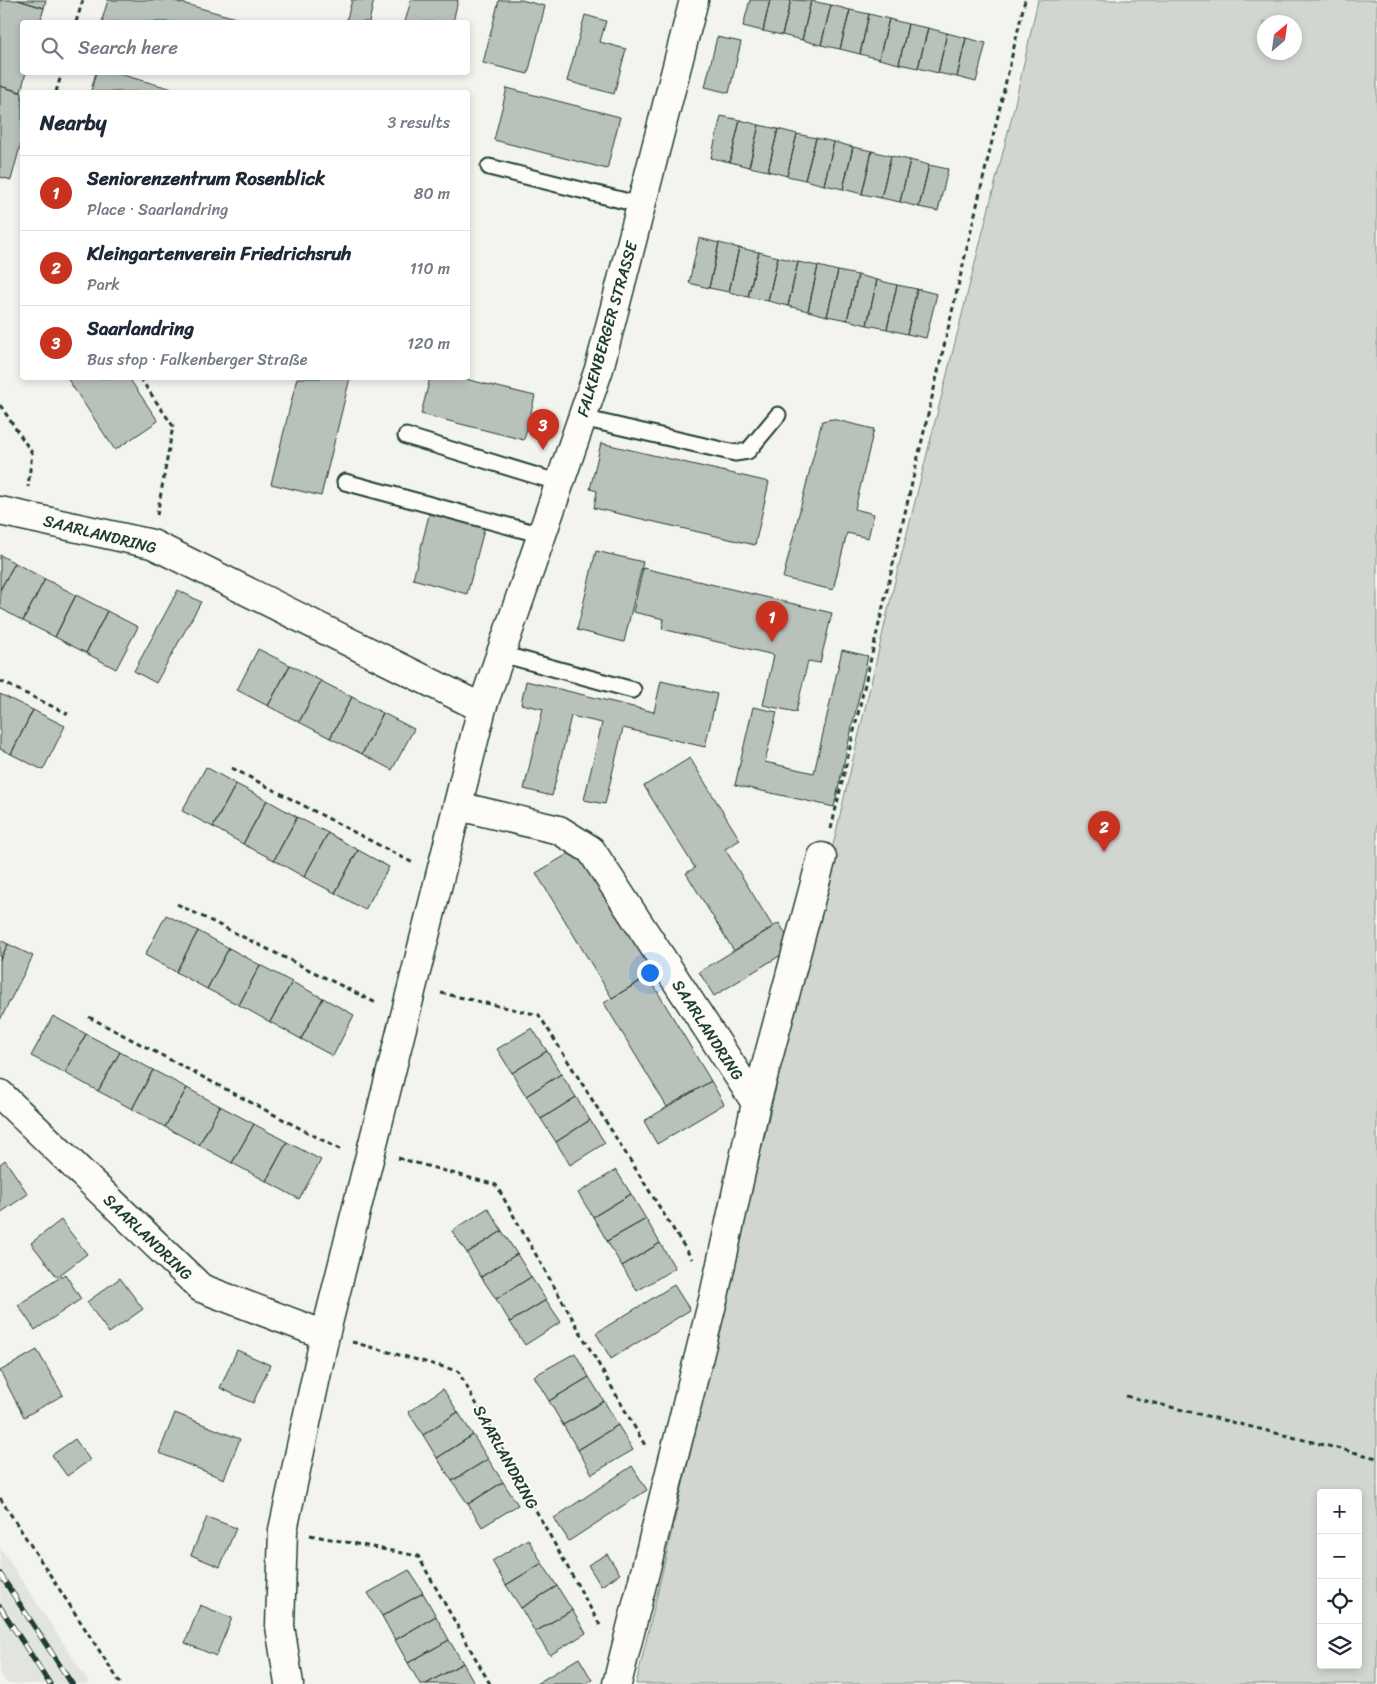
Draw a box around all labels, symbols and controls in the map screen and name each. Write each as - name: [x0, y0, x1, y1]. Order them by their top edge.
- north arrow: [1257, 15, 1302, 60]
- search box: [20, 20, 470, 75]
- text: Search here: [78, 31, 178, 64]
- icon: search: [38, 34, 66, 62]
- text: Nearby: [40, 104, 106, 142]
- text: 3 results: [387, 108, 450, 137]
- text: Seniorenzentrum Rosenblick: [87, 162, 325, 195]
- text: 1: [53, 179, 59, 208]
- text: 80 m: [414, 179, 450, 208]
- text: Place · Saarlandring: [87, 195, 228, 224]
- text: Kleingartenverein Friedrichsruh: [87, 237, 351, 270]
- street label: FALKENBERGER STRASSE: [568, 237, 646, 420]
- text: 2: [51, 254, 61, 283]
- text: 110 m: [410, 254, 450, 283]
- text: Park: [87, 270, 120, 299]
- text: Saarlandring: [87, 312, 194, 345]
- text: 3: [52, 329, 60, 358]
- text: 120 m: [407, 329, 450, 358]
- text: Bus stop · Falkenberger Straße: [87, 345, 307, 374]
- pin: 3: [527, 409, 559, 450]
- street label: SAARLANDRING: [40, 506, 160, 562]
- pin: 1: [756, 601, 788, 642]
- pin: 2: [1088, 811, 1120, 852]
- your location: [637, 960, 663, 986]
- street label: SAARLANDRING: [664, 973, 752, 1087]
- street label: SAARLANDRING: [96, 1186, 200, 1288]
- street label: SAARLANDRING: [465, 1399, 547, 1515]
- map controls: [1317, 1489, 1362, 1669]
- button: +: [1317, 1489, 1362, 1534]
- button: −: [1317, 1534, 1362, 1579]
- button: locate: [1317, 1579, 1362, 1624]
- button: layers: [1317, 1624, 1362, 1669]

